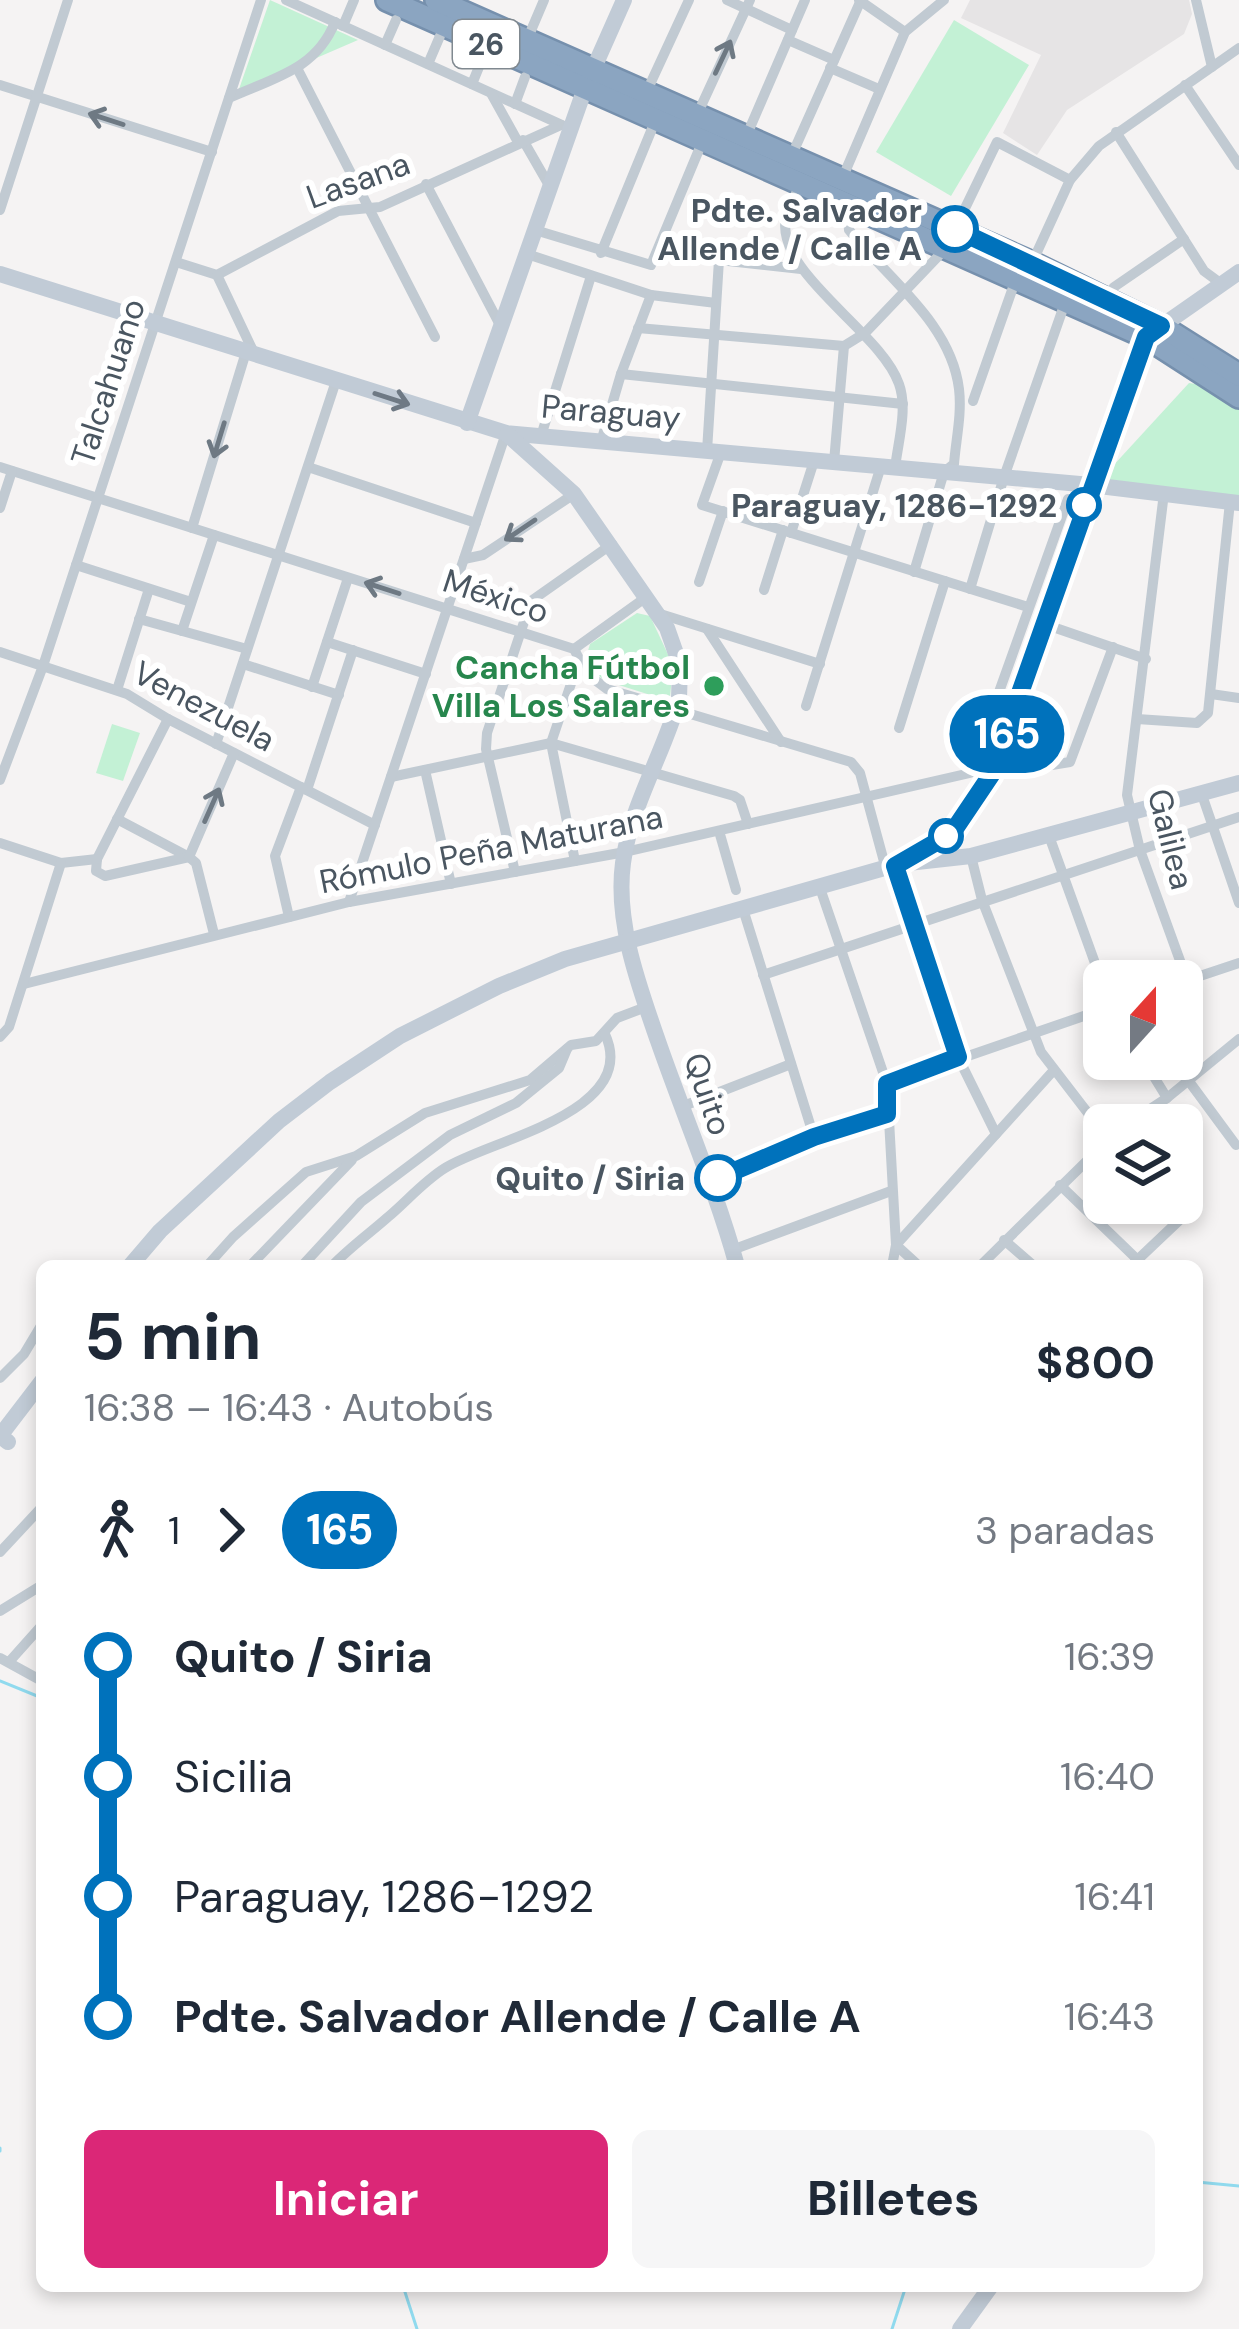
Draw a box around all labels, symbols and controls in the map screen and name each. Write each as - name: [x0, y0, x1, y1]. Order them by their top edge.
- road number: 26: [453, 20, 519, 68]
- one-way arrow: [713, 40, 735, 76]
- one-way arrow: [88, 106, 126, 128]
- street label: Lasana: [300, 142, 416, 218]
- place label: Pdte. Salvador Allende / Calle A: [657, 189, 922, 270]
- marker: Pdte. Salvador Allende / Calle A: [933, 207, 977, 251]
- street label: Talcahuano: [61, 293, 155, 471]
- street label: Paraguay: [540, 384, 682, 440]
- one-way arrow: [372, 389, 410, 411]
- one-way arrow: [207, 420, 229, 458]
- place label: Paraguay, 1286-1292: [731, 484, 1057, 527]
- marker: Paraguay, 1286-1292: [1068, 489, 1100, 521]
- one-way arrow: [504, 517, 538, 542]
- street label: México: [438, 559, 554, 633]
- one-way arrow: [364, 576, 402, 598]
- place label: Cancha Fútbol Villa Los Salares: [432, 646, 690, 727]
- street label: Venezuela: [126, 651, 282, 761]
- marker: Cancha Fútbol Villa Los Salares: [701, 673, 727, 699]
- line badge: 165: [938, 695, 1076, 773]
- text: 165: [973, 706, 1041, 761]
- street label: Galilea: [1138, 784, 1204, 894]
- one-way arrow: [203, 787, 225, 823]
- street label: Rómulo Peña Maturana: [316, 795, 666, 903]
- unlabelled marker: [930, 820, 962, 852]
- north arrow: [1083, 960, 1203, 1080]
- map controls: [1083, 960, 1203, 1224]
- street label: Quito: [674, 1047, 742, 1141]
- button: layers: [1083, 1104, 1203, 1224]
- marker: Quito / Siria: [696, 1156, 740, 1200]
- place label: Quito / Siria: [495, 1157, 685, 1200]
- text: 5 min: [84, 1294, 261, 1379]
- text: $800: [1036, 1333, 1155, 1392]
- text: 16:38 – 16:43 · Autobús: [84, 1382, 494, 1433]
- icon: walk: [84, 1497, 150, 1563]
- icon: forward: [198, 1497, 264, 1563]
- text: 165: [306, 1502, 373, 1557]
- text: 1: [168, 1505, 180, 1556]
- text: 3 paradas: [975, 1505, 1155, 1556]
- text: Quito / Siria: [174, 1627, 433, 1686]
- text: 16:39: [1064, 1631, 1155, 1682]
- text: Sicilia: [174, 1747, 293, 1806]
- text: 16:40: [1060, 1751, 1155, 1802]
- text: Paraguay, 1286-1292: [174, 1867, 594, 1926]
- text: 16:41: [1075, 1871, 1155, 1922]
- text: Pdte. Salvador Allende / Calle A: [174, 1987, 861, 2046]
- text: 16:43: [1064, 1991, 1155, 2042]
- button: Iniciar: [84, 2130, 608, 2268]
- button: Billetes: [632, 2130, 1155, 2268]

